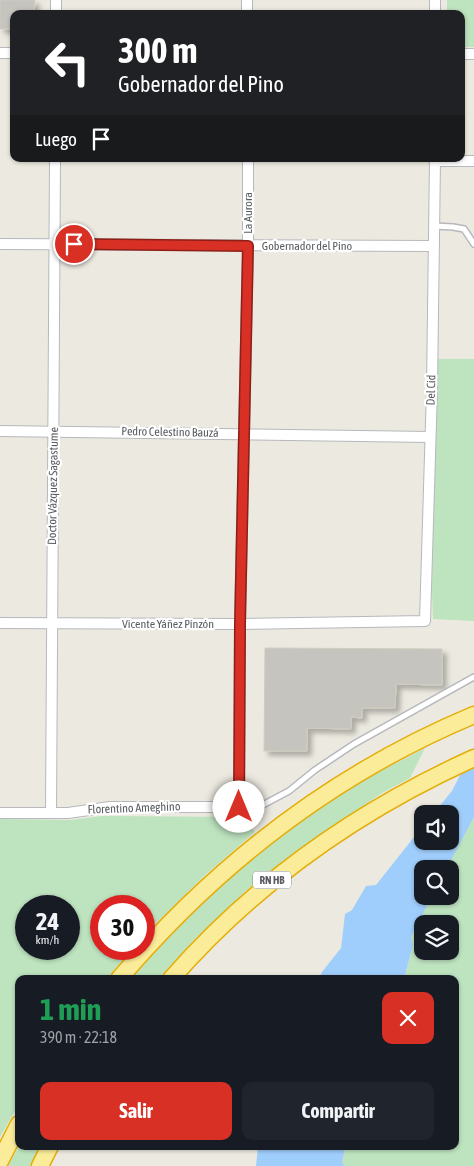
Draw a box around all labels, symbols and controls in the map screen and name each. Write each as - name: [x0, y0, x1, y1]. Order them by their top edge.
- icon: left: [35, 30, 100, 95]
- text: 300 m: [118, 30, 197, 70]
- text: Gobernador del Pino: [118, 71, 284, 97]
- icon: arrive: [87, 125, 115, 153]
- text: Luego: [35, 128, 77, 150]
- street label: La Aurora: [241, 192, 255, 234]
- pin: [53, 223, 95, 265]
- icon: arrive: [60, 230, 88, 258]
- street label: Gobernador del Pino: [262, 239, 353, 253]
- street label: Del Cid: [423, 374, 439, 406]
- street label: Pedro Celestino Bauzá: [121, 424, 219, 440]
- street label: Doctor Vázquez Sagastume: [45, 427, 61, 545]
- street label: Vicente Yáñez Pinzón: [122, 617, 214, 631]
- position arrow: [212, 780, 264, 832]
- street label: Florentino Ameghino: [87, 799, 181, 817]
- map controls: [414, 805, 459, 960]
- button: sound: [414, 805, 459, 850]
- button: search: [414, 860, 459, 905]
- road number: RN HB: [253, 872, 291, 888]
- speed limit sign: 30: [90, 895, 155, 960]
- text: 24: [36, 907, 59, 935]
- button: layers: [414, 915, 459, 960]
- text: km/h: [36, 933, 59, 947]
- text: 1 min: [40, 992, 101, 1026]
- button: close: [382, 992, 434, 1044]
- text: 390 m · 22:18: [40, 1028, 117, 1046]
- button: Salir: [40, 1082, 232, 1140]
- button: Compartir: [242, 1082, 434, 1140]

